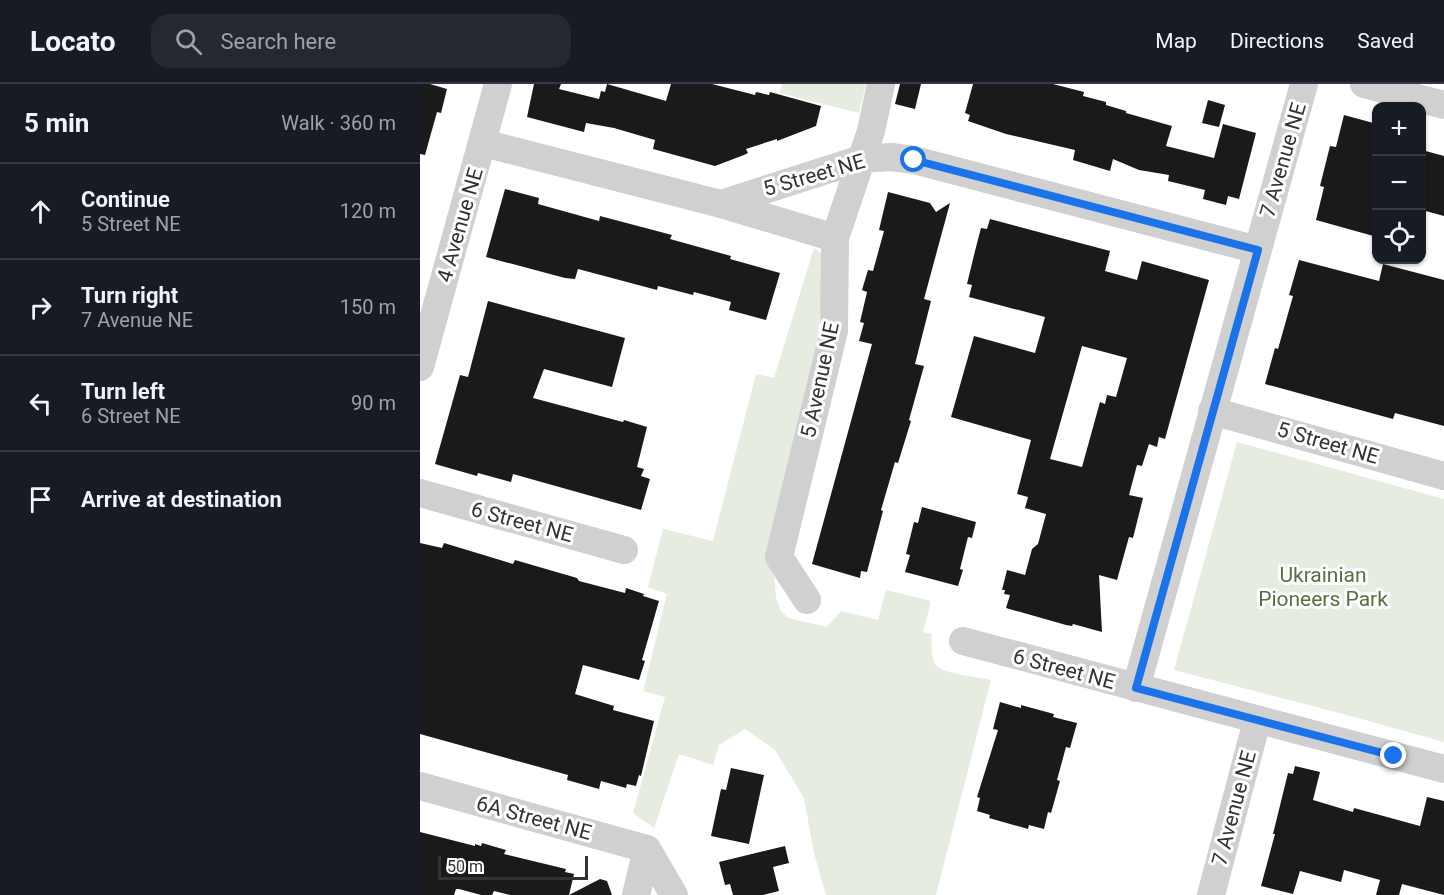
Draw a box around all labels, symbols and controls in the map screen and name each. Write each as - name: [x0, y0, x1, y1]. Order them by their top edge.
- search box: [151, 14, 571, 68]
- text: Locato: [30, 25, 115, 58]
- icon: search: [172, 25, 205, 58]
- text: Search here: [220, 29, 336, 54]
- text: Map: [1155, 29, 1197, 53]
- text: Directions: [1230, 29, 1324, 53]
- text: Saved: [1357, 29, 1414, 53]
- street label: 7 Avenue NE: [1255, 100, 1311, 220]
- map controls: [1372, 102, 1426, 264]
- button: +: [1372, 102, 1426, 156]
- text: 5 min: [24, 108, 89, 138]
- text: Walk · 360 m: [281, 111, 396, 135]
- route start: [900, 146, 926, 172]
- street label: 5 Street NE: [760, 149, 868, 201]
- button: −: [1372, 156, 1426, 210]
- street label: 4 Avenue NE: [432, 165, 488, 285]
- text: Continue: [81, 187, 170, 212]
- icon: ahead: [24, 195, 57, 228]
- text: 120 m: [340, 199, 396, 223]
- button: locate: [1372, 210, 1426, 264]
- text: 5 Street NE: [81, 212, 181, 236]
- text: Turn right: [81, 283, 178, 308]
- icon: right: [24, 291, 57, 324]
- text: 150 m: [340, 295, 396, 319]
- text: 7 Avenue NE: [81, 308, 193, 332]
- street label: 5 Avenue NE: [796, 320, 844, 440]
- text: Turn left: [81, 379, 165, 404]
- icon: left: [24, 387, 57, 420]
- text: 90 m: [351, 391, 396, 415]
- text: 6 Street NE: [81, 404, 181, 428]
- street label: 5 Street NE: [1274, 417, 1382, 469]
- icon: arrive: [24, 483, 57, 516]
- text: Arrive at destination: [81, 487, 282, 512]
- street label: 6 Street NE: [468, 497, 576, 547]
- park label: Ukrainian Pioneers Park: [1258, 563, 1388, 611]
- street label: 6 Street NE: [1010, 644, 1118, 694]
- route end: [1380, 742, 1406, 768]
- street label: 7 Avenue NE: [1207, 748, 1261, 868]
- street label: 6A Street NE: [474, 791, 594, 845]
- scale bar: [438, 853, 588, 880]
- text: 50 m: [447, 857, 483, 876]

